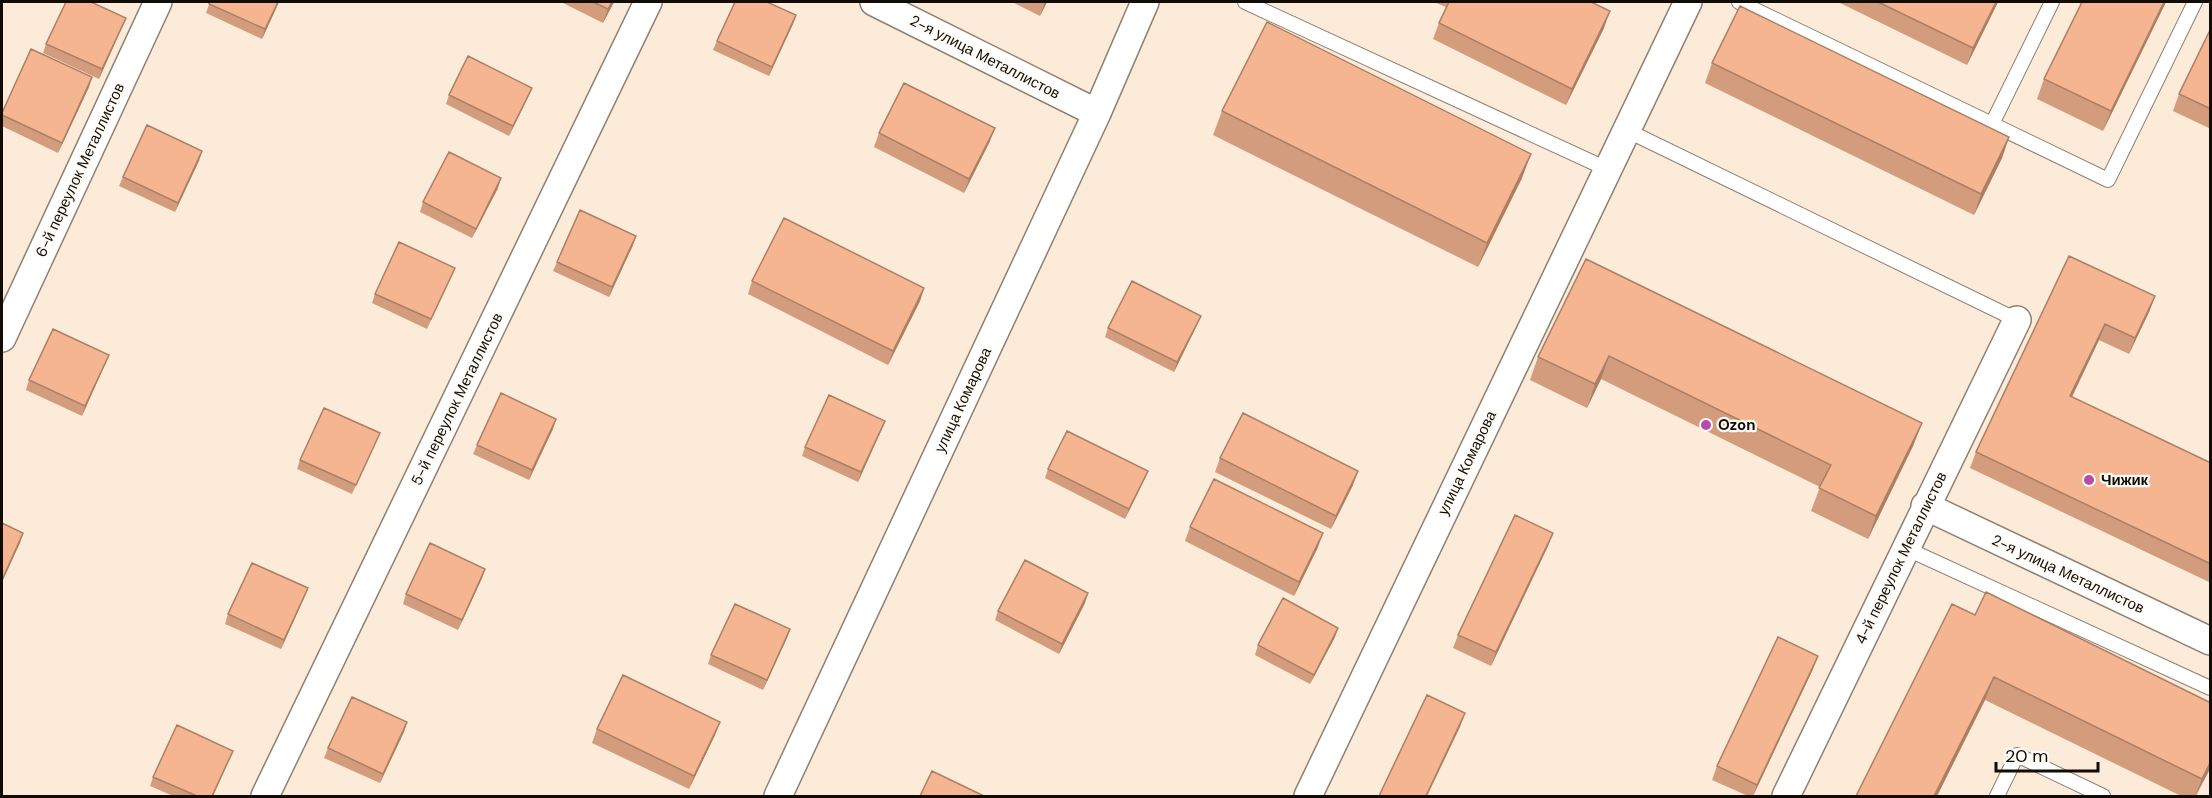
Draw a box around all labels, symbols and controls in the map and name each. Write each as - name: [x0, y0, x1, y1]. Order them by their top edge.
- street label: 2-я улица Металлистов: [906, 10, 1064, 104]
- street label: 6-й переулок Металлистов: [31, 80, 129, 260]
- street label: 5-й переулок Металлистов: [406, 309, 508, 489]
- street label: улица Комарова: [930, 344, 996, 456]
- street label: улица Комарова: [1433, 407, 1501, 519]
- place label: Ozon: [1718, 415, 1756, 435]
- marker: Ozon: [1699, 418, 1713, 432]
- street label: 4-й переулок Металлистов: [1850, 468, 1952, 648]
- place label: Чижик: [2101, 470, 2149, 490]
- marker: Чижик: [2082, 473, 2096, 487]
- street label: 2-я улица Металлистов: [1989, 530, 2147, 618]
- scale bar: [1996, 735, 2098, 773]
- text: 20 m: [2005, 744, 2048, 768]

